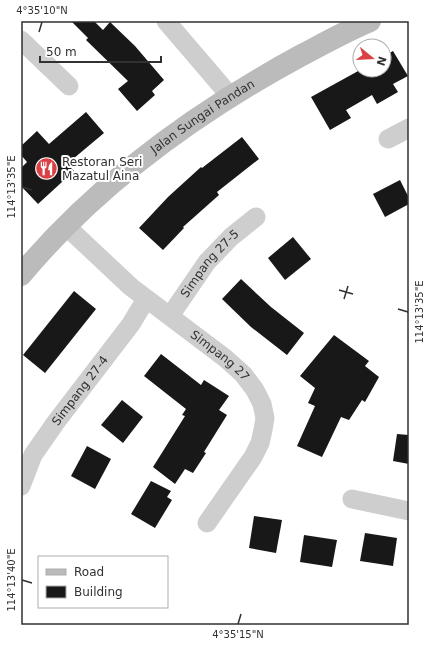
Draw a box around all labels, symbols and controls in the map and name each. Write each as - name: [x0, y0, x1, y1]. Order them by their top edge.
- text: 4°35'10"N: [16, 5, 68, 16]
- scale bar: [40, 38, 161, 64]
- north arrow: [352, 38, 392, 78]
- text: 50 m: [46, 45, 77, 59]
- text: N: [373, 55, 389, 67]
- street label: Jalan Sungai Pandan: [147, 77, 257, 157]
- text: 114°13'35"E: [6, 155, 17, 219]
- place label: Restoran Seri Mazatul Aina: [62, 155, 142, 183]
- restaurant icon: Restoran Seri Mazatul Aina: [34, 156, 60, 182]
- street label: Simpang 27-5: [178, 227, 242, 300]
- text: 114°13'35"E: [414, 280, 425, 344]
- street label: Simpang 27: [188, 327, 252, 383]
- street label: Simpang 27-4: [49, 353, 111, 428]
- text: 114°13'40"E: [6, 548, 17, 612]
- legend: [38, 556, 168, 608]
- text: Road: [74, 565, 104, 579]
- text: Building: [74, 585, 123, 599]
- text: 4°35'15"N: [212, 629, 264, 640]

